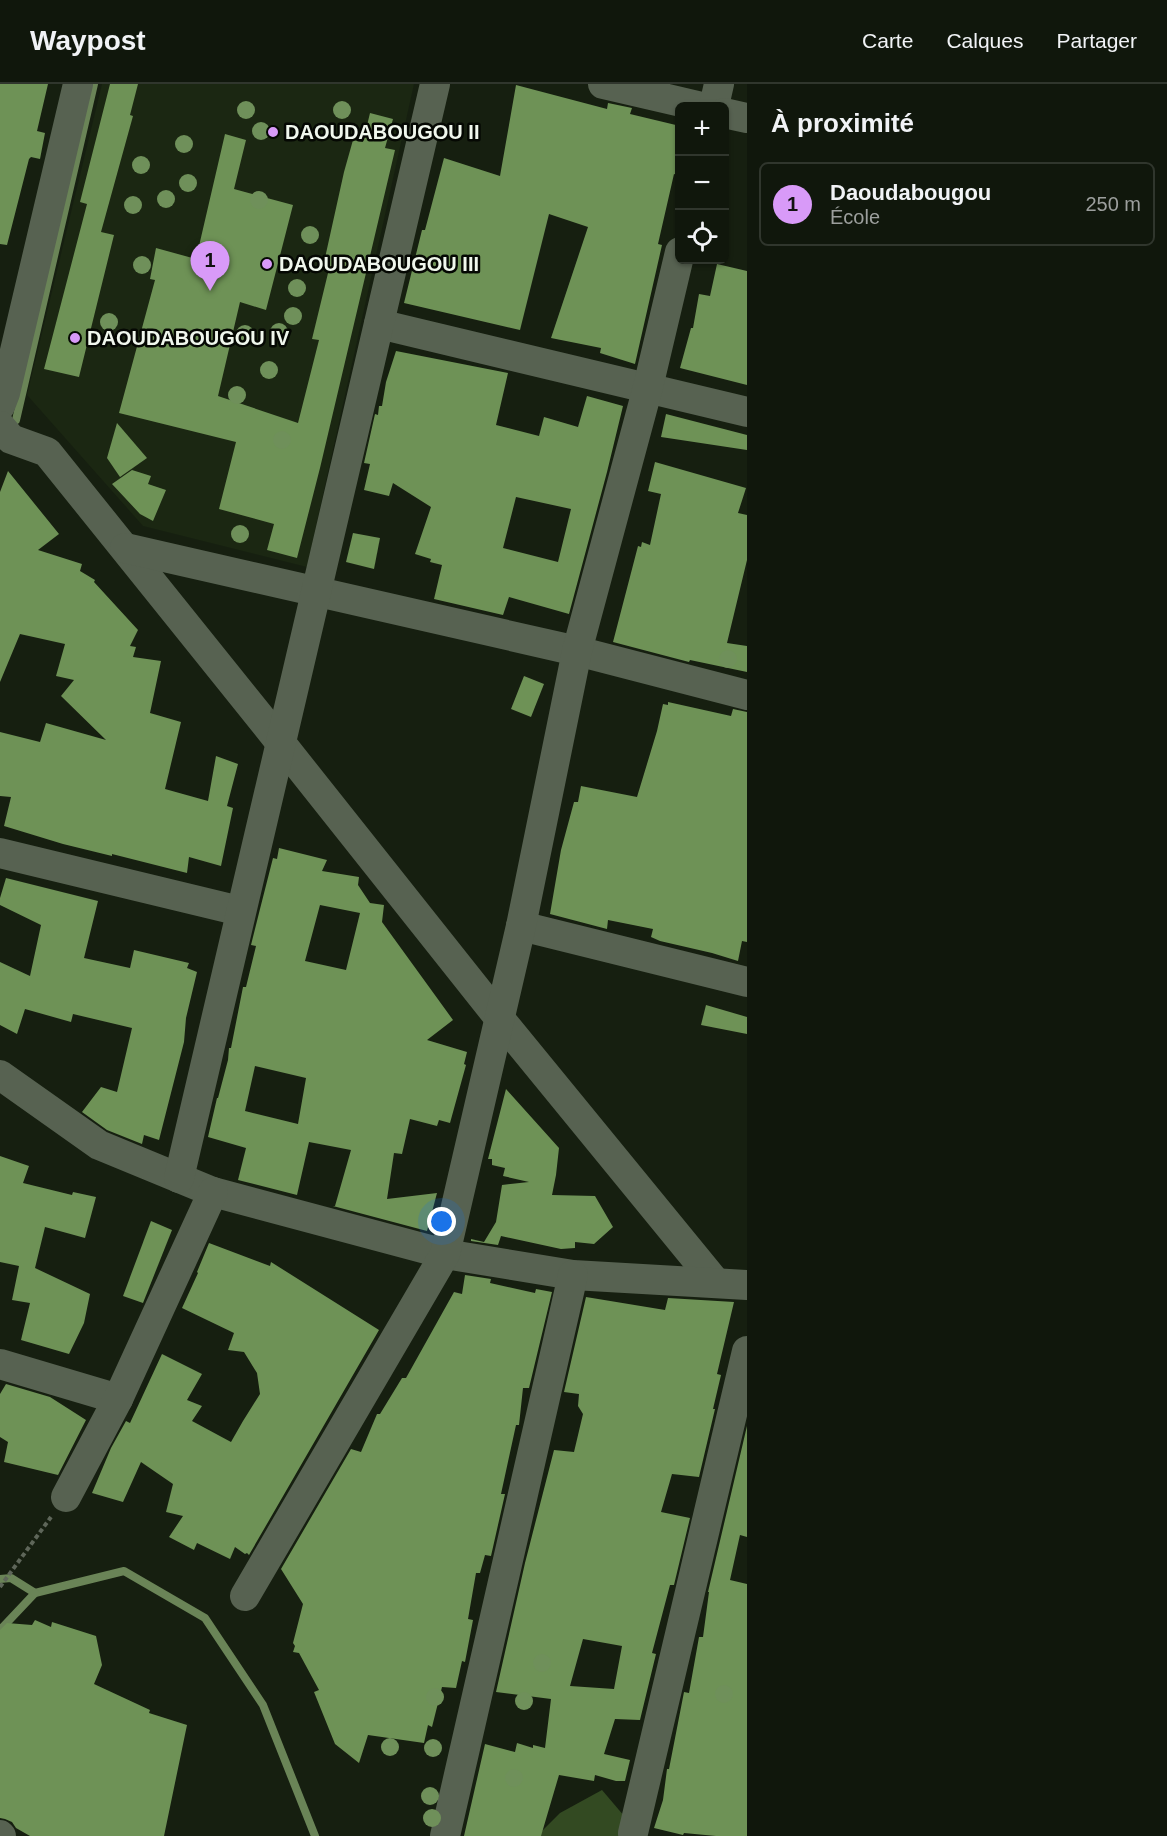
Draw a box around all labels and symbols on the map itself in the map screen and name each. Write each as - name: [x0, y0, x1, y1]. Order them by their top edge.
- place label: DAOUDABOUGOU II: [285, 121, 479, 143]
- marker: DAOUDABOUGOU II: [266, 125, 280, 139]
- pin: 1: [190, 242, 230, 291]
- place label: DAOUDABOUGOU III: [279, 253, 479, 275]
- marker: DAOUDABOUGOU III: [260, 257, 274, 271]
- place label: DAOUDABOUGOU IV: [87, 327, 290, 349]
- marker: DAOUDABOUGOU IV: [68, 331, 82, 345]
- your location: [427, 1207, 456, 1236]

